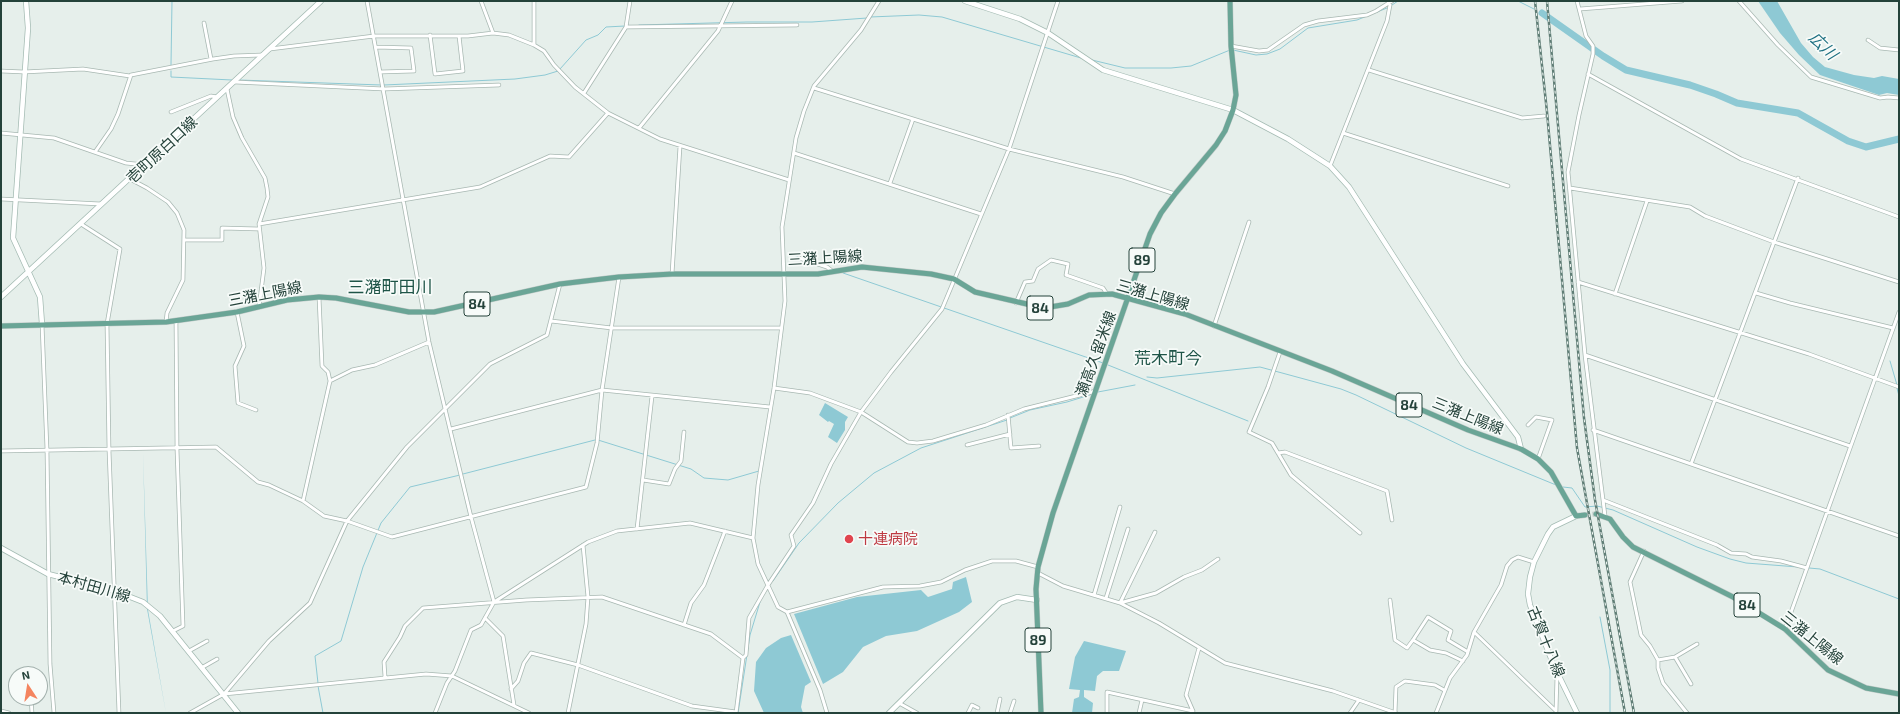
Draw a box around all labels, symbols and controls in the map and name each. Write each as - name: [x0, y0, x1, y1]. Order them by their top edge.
- water label: 広川: [1805, 28, 1841, 64]
- street label: 壱町原白口線: [123, 113, 201, 187]
- street label: 三潴上陽線: [787, 247, 863, 269]
- road number: 89: [1129, 248, 1155, 272]
- street label: 三潴上陽線: [1114, 276, 1192, 314]
- district label: 三潴町田川: [348, 277, 432, 297]
- street label: 三潴上陽線: [226, 278, 304, 310]
- road number: 84: [464, 292, 490, 316]
- road number: 84: [1027, 296, 1053, 320]
- street label: 瀬高久留米線: [1072, 309, 1120, 399]
- district label: 荒木町今: [1134, 348, 1202, 368]
- road number: 84: [1396, 393, 1422, 417]
- street label: 三潴上陽線: [1430, 394, 1506, 438]
- place label: 十連病院: [858, 530, 918, 548]
- marker: 十連病院: [843, 533, 855, 545]
- street label: 本村田川線: [55, 568, 133, 606]
- road number: 84: [1734, 593, 1760, 617]
- street label: 古賀十八線: [1524, 604, 1568, 680]
- street label: 三潴上陽線: [1777, 607, 1847, 669]
- road number: 89: [1025, 628, 1051, 652]
- north arrow: [8, 666, 48, 706]
- text: N: [20, 668, 31, 682]

